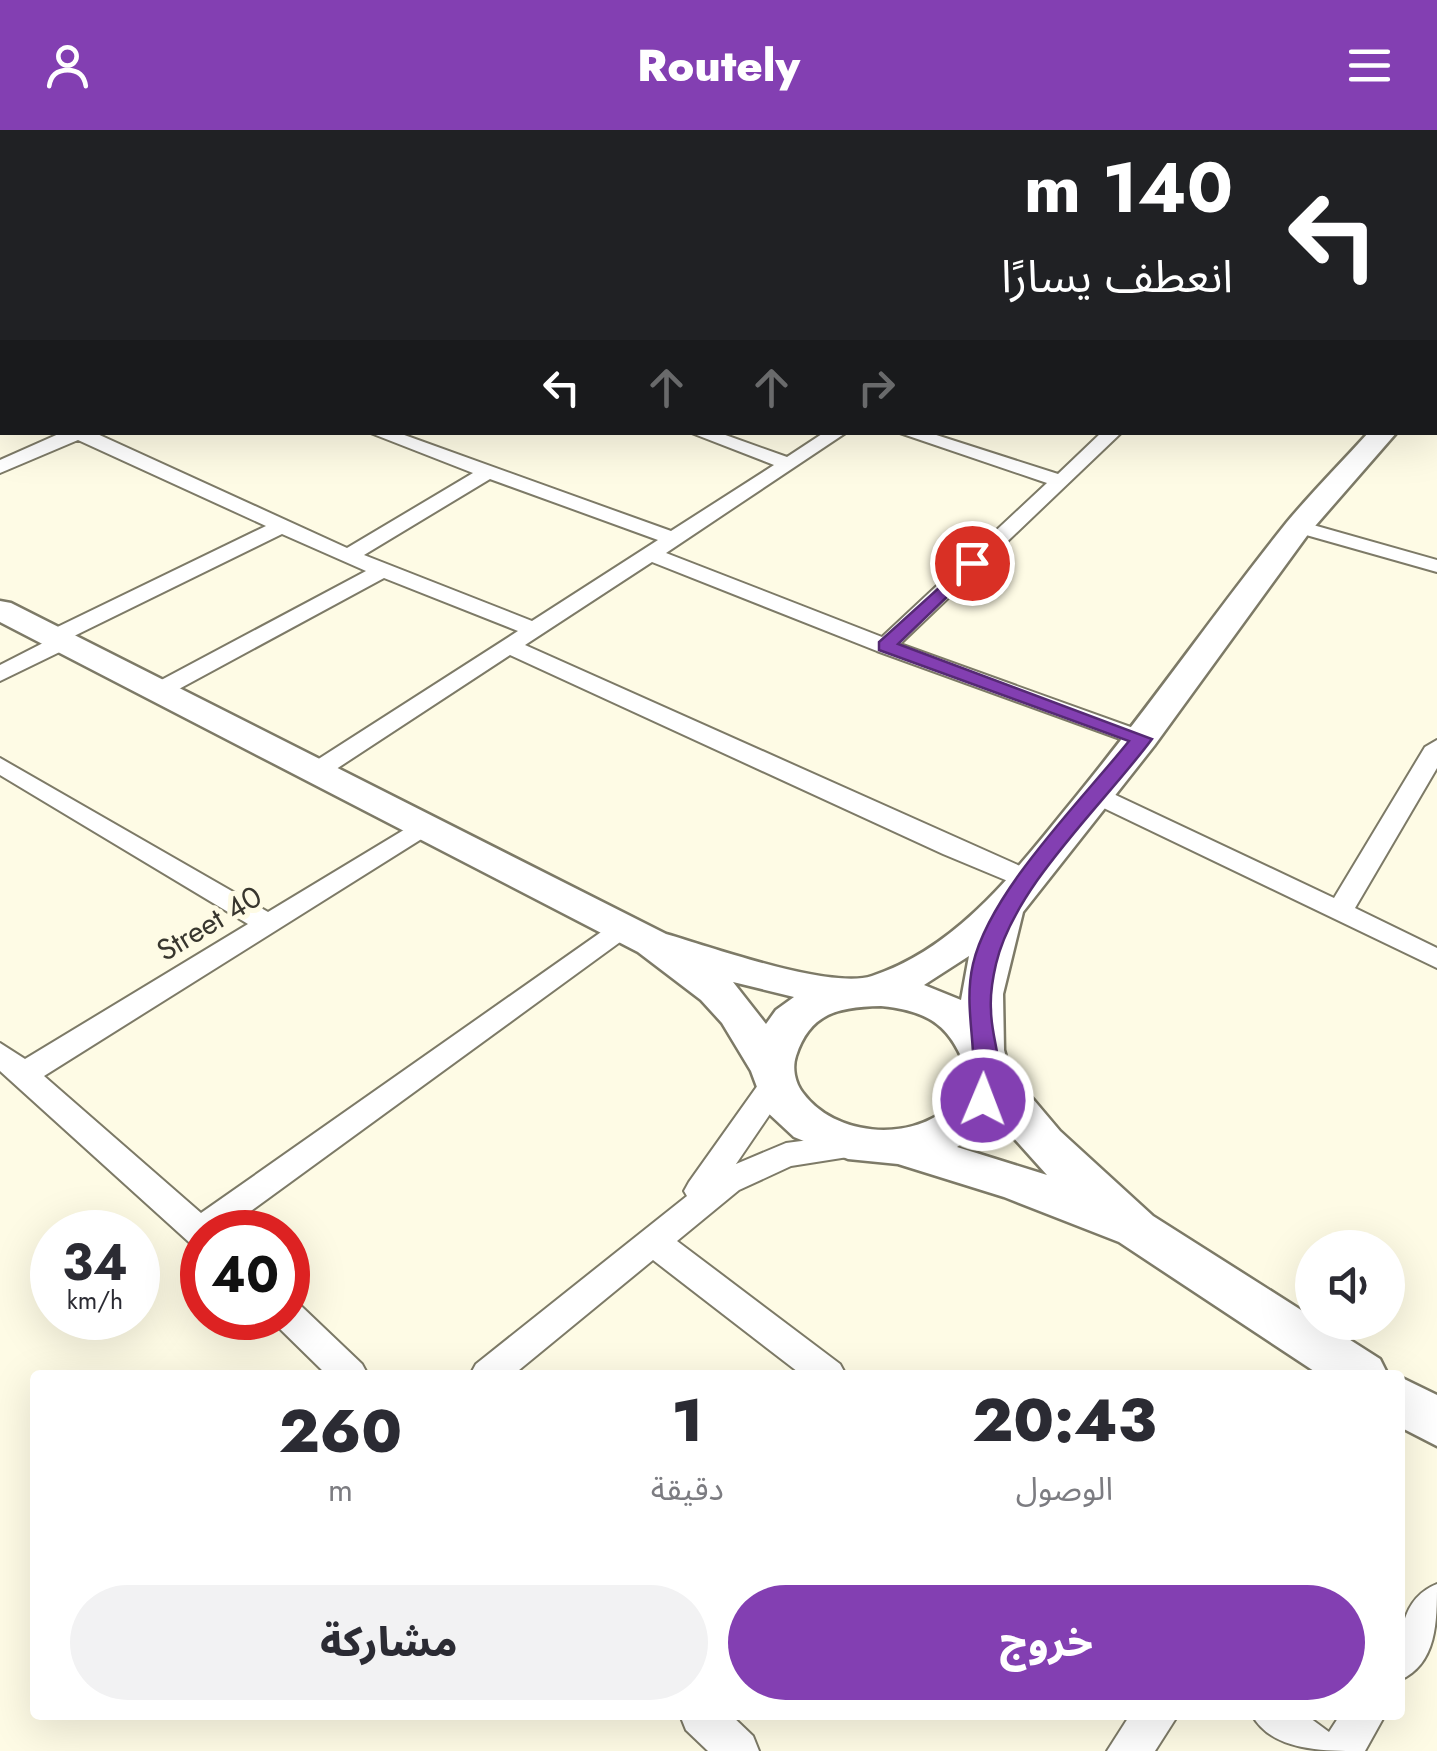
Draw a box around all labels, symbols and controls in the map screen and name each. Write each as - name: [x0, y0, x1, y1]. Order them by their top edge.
- text: Routely: [637, 33, 800, 98]
- icon: person: [40, 38, 95, 93]
- icon: menu: [1342, 38, 1397, 93]
- text: 140 m: [1024, 137, 1233, 238]
- icon: left: [1268, 170, 1398, 300]
- text: انعطف يسارًا: [1001, 244, 1233, 309]
- icon: left: [534, 360, 589, 415]
- icon: ahead: [639, 360, 694, 415]
- icon: ahead: [744, 360, 799, 415]
- icon: right: [849, 360, 904, 415]
- pin: [930, 521, 1015, 606]
- icon: arrive: [945, 536, 1000, 591]
- street label: Street 40: [148, 875, 270, 971]
- position arrow: [931, 1048, 1035, 1152]
- speed limit sign: 40: [180, 1210, 310, 1340]
- text: 34: [62, 1226, 128, 1299]
- map controls: [1295, 1230, 1405, 1340]
- button: sound: [1295, 1230, 1405, 1340]
- text: km/h: [67, 1282, 123, 1318]
- text: 1: [671, 1377, 703, 1464]
- text: 20:43: [972, 1377, 1156, 1464]
- text: 260: [279, 1388, 402, 1475]
- text: دقيقة: [651, 1466, 724, 1512]
- text: الوصول: [1016, 1466, 1113, 1512]
- text: m: [328, 1467, 353, 1513]
- button: مشاركة: [70, 1585, 708, 1700]
- button: خروج: [728, 1585, 1365, 1700]

